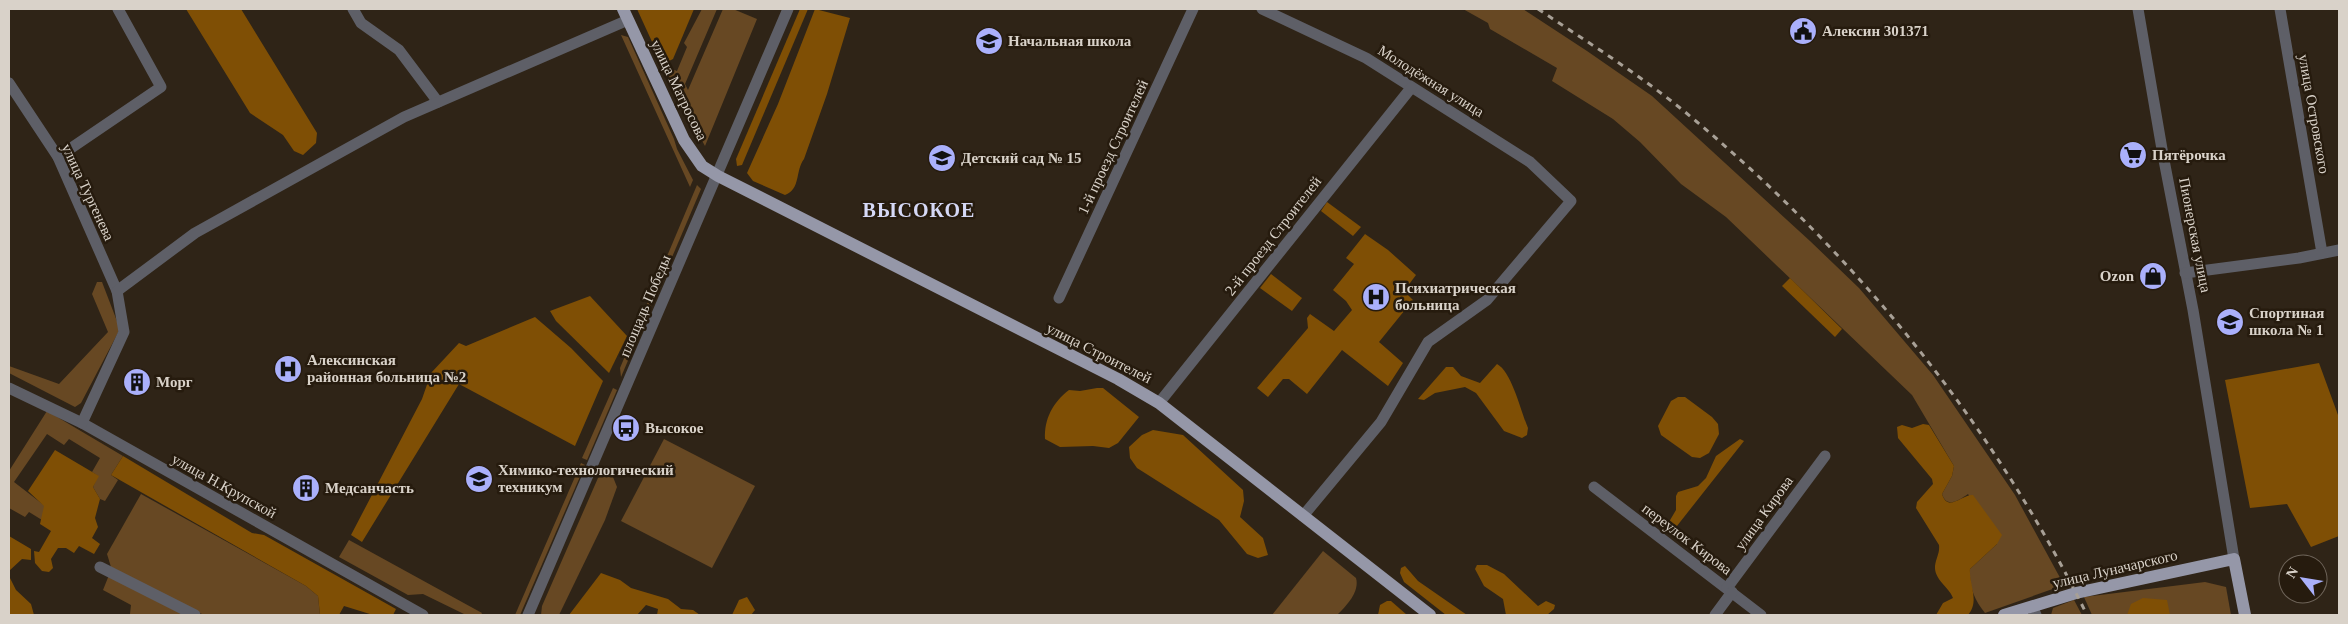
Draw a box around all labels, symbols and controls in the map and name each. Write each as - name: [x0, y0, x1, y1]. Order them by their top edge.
- public building icon: Алексин 301371: [1788, 16, 1818, 46]
- place label: Алексин 301371: [1822, 23, 1929, 39]
- school or university icon: Начальная школа: [974, 26, 1004, 56]
- place label: Начальная школа: [1008, 33, 1132, 49]
- street label: улица Матросова: [648, 37, 710, 143]
- street label: Молодёжная улица: [1375, 42, 1487, 120]
- street label: улица Островского: [2296, 53, 2332, 175]
- street label: 1-й проезд Строителей: [1075, 77, 1151, 217]
- supermarket icon: Пятёрочка: [2118, 140, 2148, 170]
- street label: улица Тургенева: [59, 141, 118, 243]
- school or university icon: Детский сад № 15: [927, 143, 957, 173]
- place label: Пятёрочка: [2152, 147, 2226, 163]
- place label: Детский сад № 15: [961, 150, 1082, 166]
- street label: 2-й проезд Строителей: [1222, 173, 1324, 299]
- street label: Пионерская улица: [2176, 176, 2214, 294]
- district label: ВЫСОКОЕ: [863, 199, 975, 221]
- street label: площадь Победы: [616, 253, 674, 359]
- shop icon: Ozon: [2138, 261, 2168, 291]
- place label: Ozon: [2100, 268, 2135, 284]
- place label: Психиатрическая больница: [1395, 280, 1516, 313]
- hospital icon: Психиатрическая больница: [1361, 282, 1391, 312]
- place label: Спортиная школа № 1: [2249, 305, 2324, 338]
- school or university icon: Спортиная школа № 1: [2215, 307, 2245, 337]
- street label: улица Строителей: [1044, 320, 1154, 386]
- place label: Алексинская районная больница №2: [307, 352, 466, 385]
- hospital icon: Алексинская районная больница №2: [273, 354, 303, 384]
- building icon: Морг: [122, 367, 152, 397]
- place label: Морг: [156, 374, 193, 390]
- bus stop icon: Высокое: [611, 413, 641, 443]
- place label: Высокое: [645, 420, 704, 436]
- street label: улица Н.Крупской: [169, 451, 279, 521]
- place label: Химико-технологический техникум: [498, 462, 674, 495]
- school or university icon: Химико-технологический техникум: [464, 464, 494, 494]
- building icon: Медсанчасть: [291, 473, 321, 503]
- street label: улица Кирова: [1732, 473, 1796, 553]
- place label: Медсанчасть: [325, 480, 414, 496]
- street label: переулок Кирова: [1639, 500, 1735, 578]
- street label: улица Луначарского: [2051, 547, 2179, 591]
- north arrow: [2278, 554, 2328, 604]
- text: N: [2283, 564, 2301, 581]

